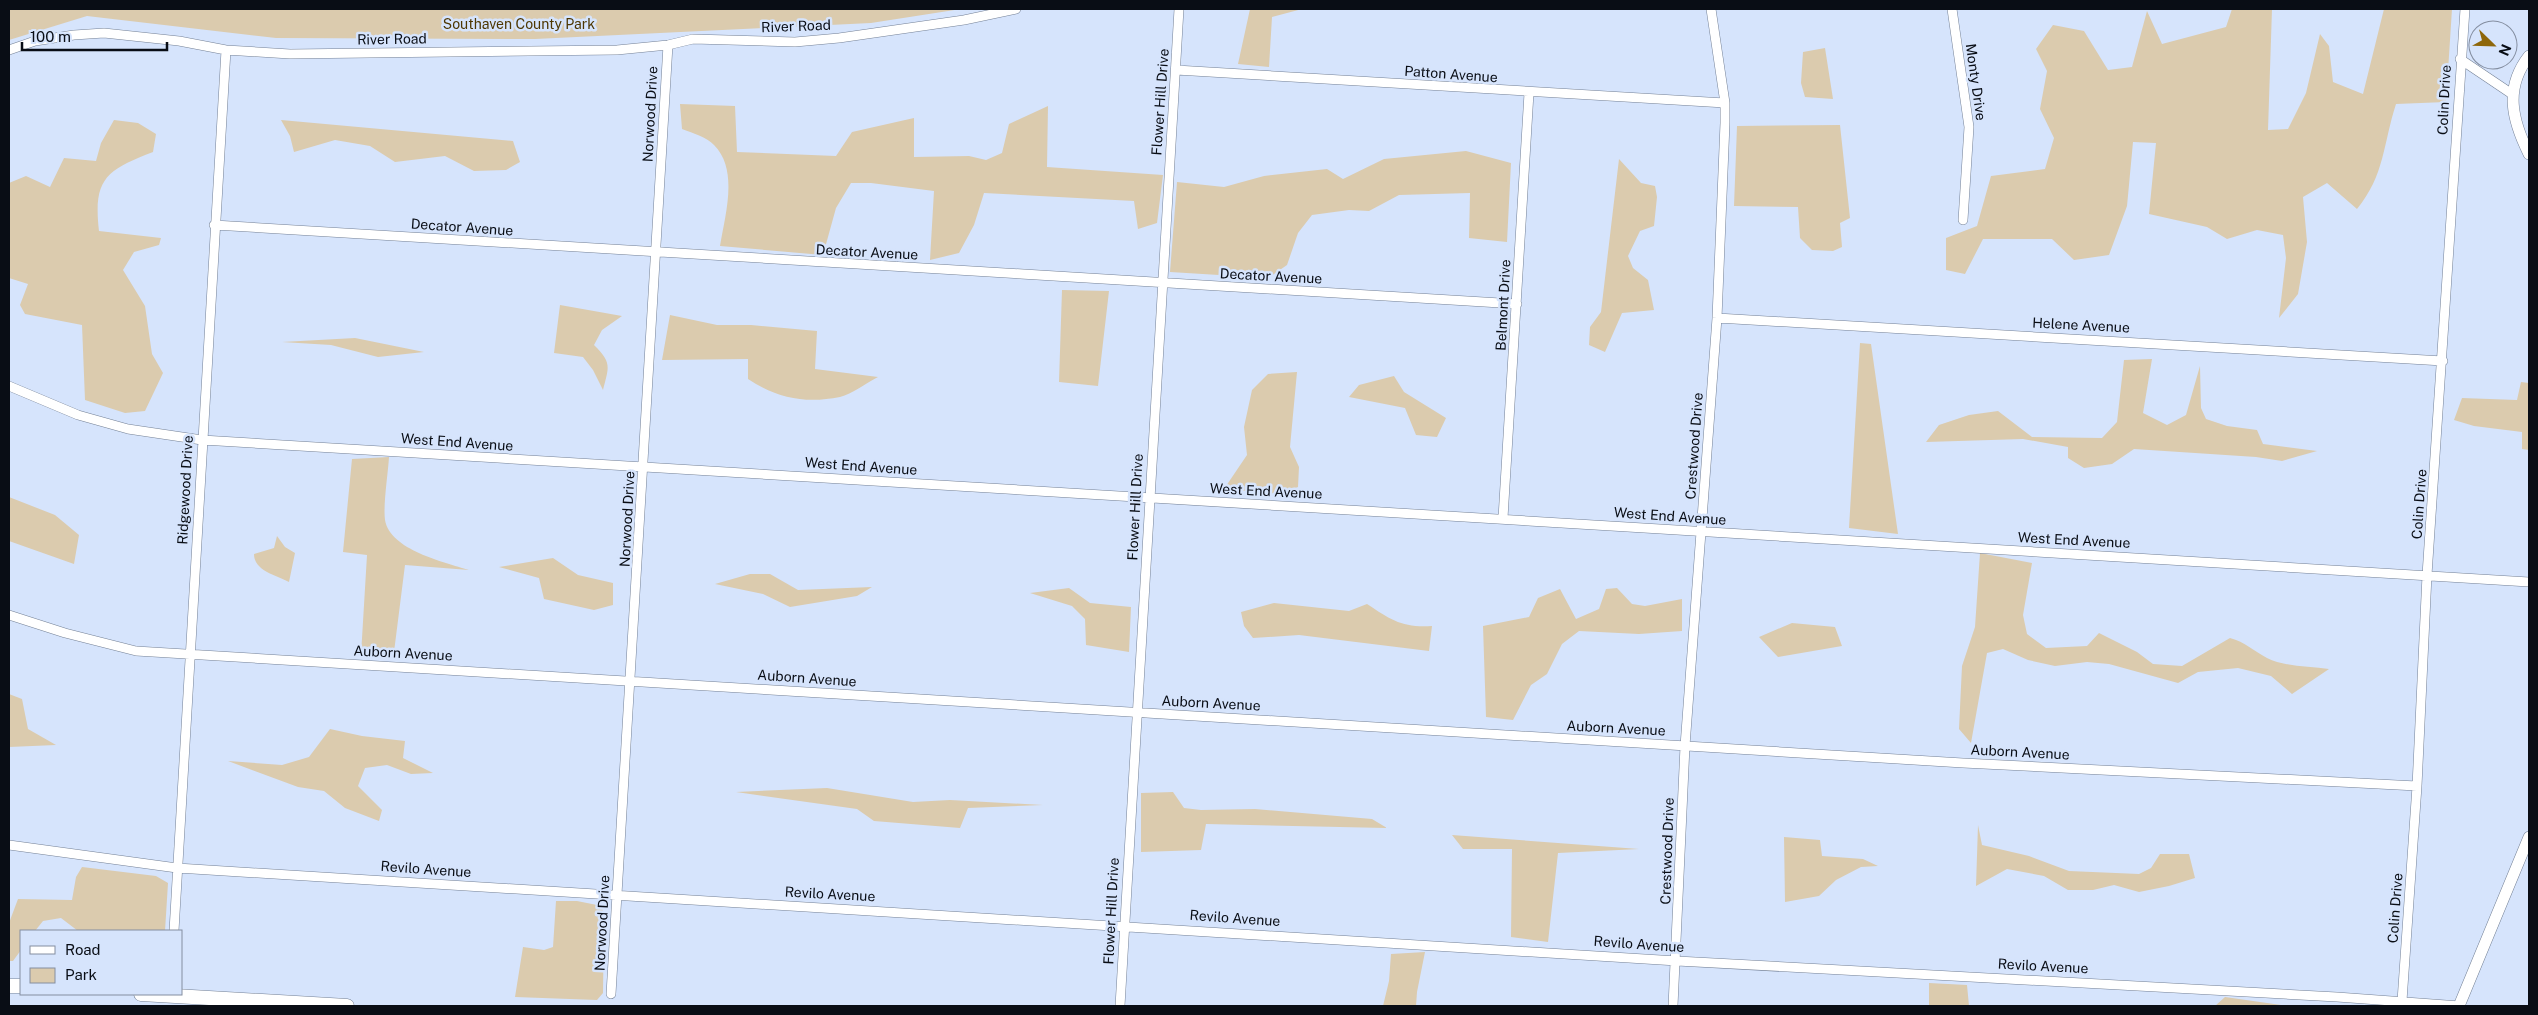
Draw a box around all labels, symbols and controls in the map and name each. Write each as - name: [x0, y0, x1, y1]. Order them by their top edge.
- park label: Southaven County Park: [443, 16, 595, 32]
- street label: River Road: [761, 17, 831, 35]
- scale bar: [22, 20, 168, 52]
- north arrow: [2468, 20, 2518, 70]
- text: 100 m: [30, 28, 71, 45]
- street label: River Road: [357, 30, 427, 48]
- street label: Monty Drive: [1963, 42, 1989, 122]
- text: N: [2495, 42, 2514, 58]
- street label: Flower Hill Drive: [1148, 48, 1172, 156]
- street label: Patton Avenue: [1404, 63, 1498, 85]
- street label: Colin Drive: [2434, 64, 2454, 135]
- street label: Norwood Drive: [640, 66, 661, 162]
- street label: Decator Avenue: [410, 215, 514, 239]
- street label: Decator Avenue: [815, 241, 919, 263]
- street label: Belmont Drive: [1493, 259, 1513, 351]
- street label: Decator Avenue: [1219, 265, 1323, 287]
- street label: Helene Avenue: [2032, 314, 2130, 336]
- street label: Crestwood Drive: [1682, 392, 1706, 500]
- street label: West End Avenue: [400, 430, 514, 454]
- street label: Ridgewood Drive: [174, 435, 196, 545]
- street label: Flower Hill Drive: [1124, 453, 1146, 561]
- street label: West End Avenue: [804, 454, 918, 478]
- street label: Colin Drive: [2409, 468, 2429, 540]
- street label: Norwood Drive: [617, 471, 638, 567]
- street label: West End Avenue: [1209, 480, 1323, 502]
- street label: West End Avenue: [1613, 504, 1727, 528]
- street label: West End Avenue: [2017, 529, 2131, 551]
- street label: Auborn Avenue: [353, 642, 453, 664]
- street label: Auborn Avenue: [757, 667, 857, 689]
- street label: Auborn Avenue: [1161, 692, 1261, 714]
- street label: Auborn Avenue: [1566, 717, 1666, 739]
- street label: Auborn Avenue: [1970, 741, 2070, 763]
- street label: Crestwood Drive: [1657, 797, 1677, 905]
- street label: Flower Hill Drive: [1100, 857, 1122, 965]
- street label: Revilo Avenue: [380, 858, 472, 880]
- street label: Colin Drive: [2385, 872, 2405, 944]
- street label: Norwood Drive: [592, 875, 613, 971]
- street label: Revilo Avenue: [784, 884, 876, 904]
- street label: Revilo Avenue: [1189, 907, 1281, 929]
- legend: [20, 930, 182, 995]
- street label: Revilo Avenue: [1593, 933, 1685, 955]
- text: Road: [65, 941, 101, 958]
- street label: Revilo Avenue: [1997, 956, 2089, 976]
- text: Park: [65, 966, 97, 983]

